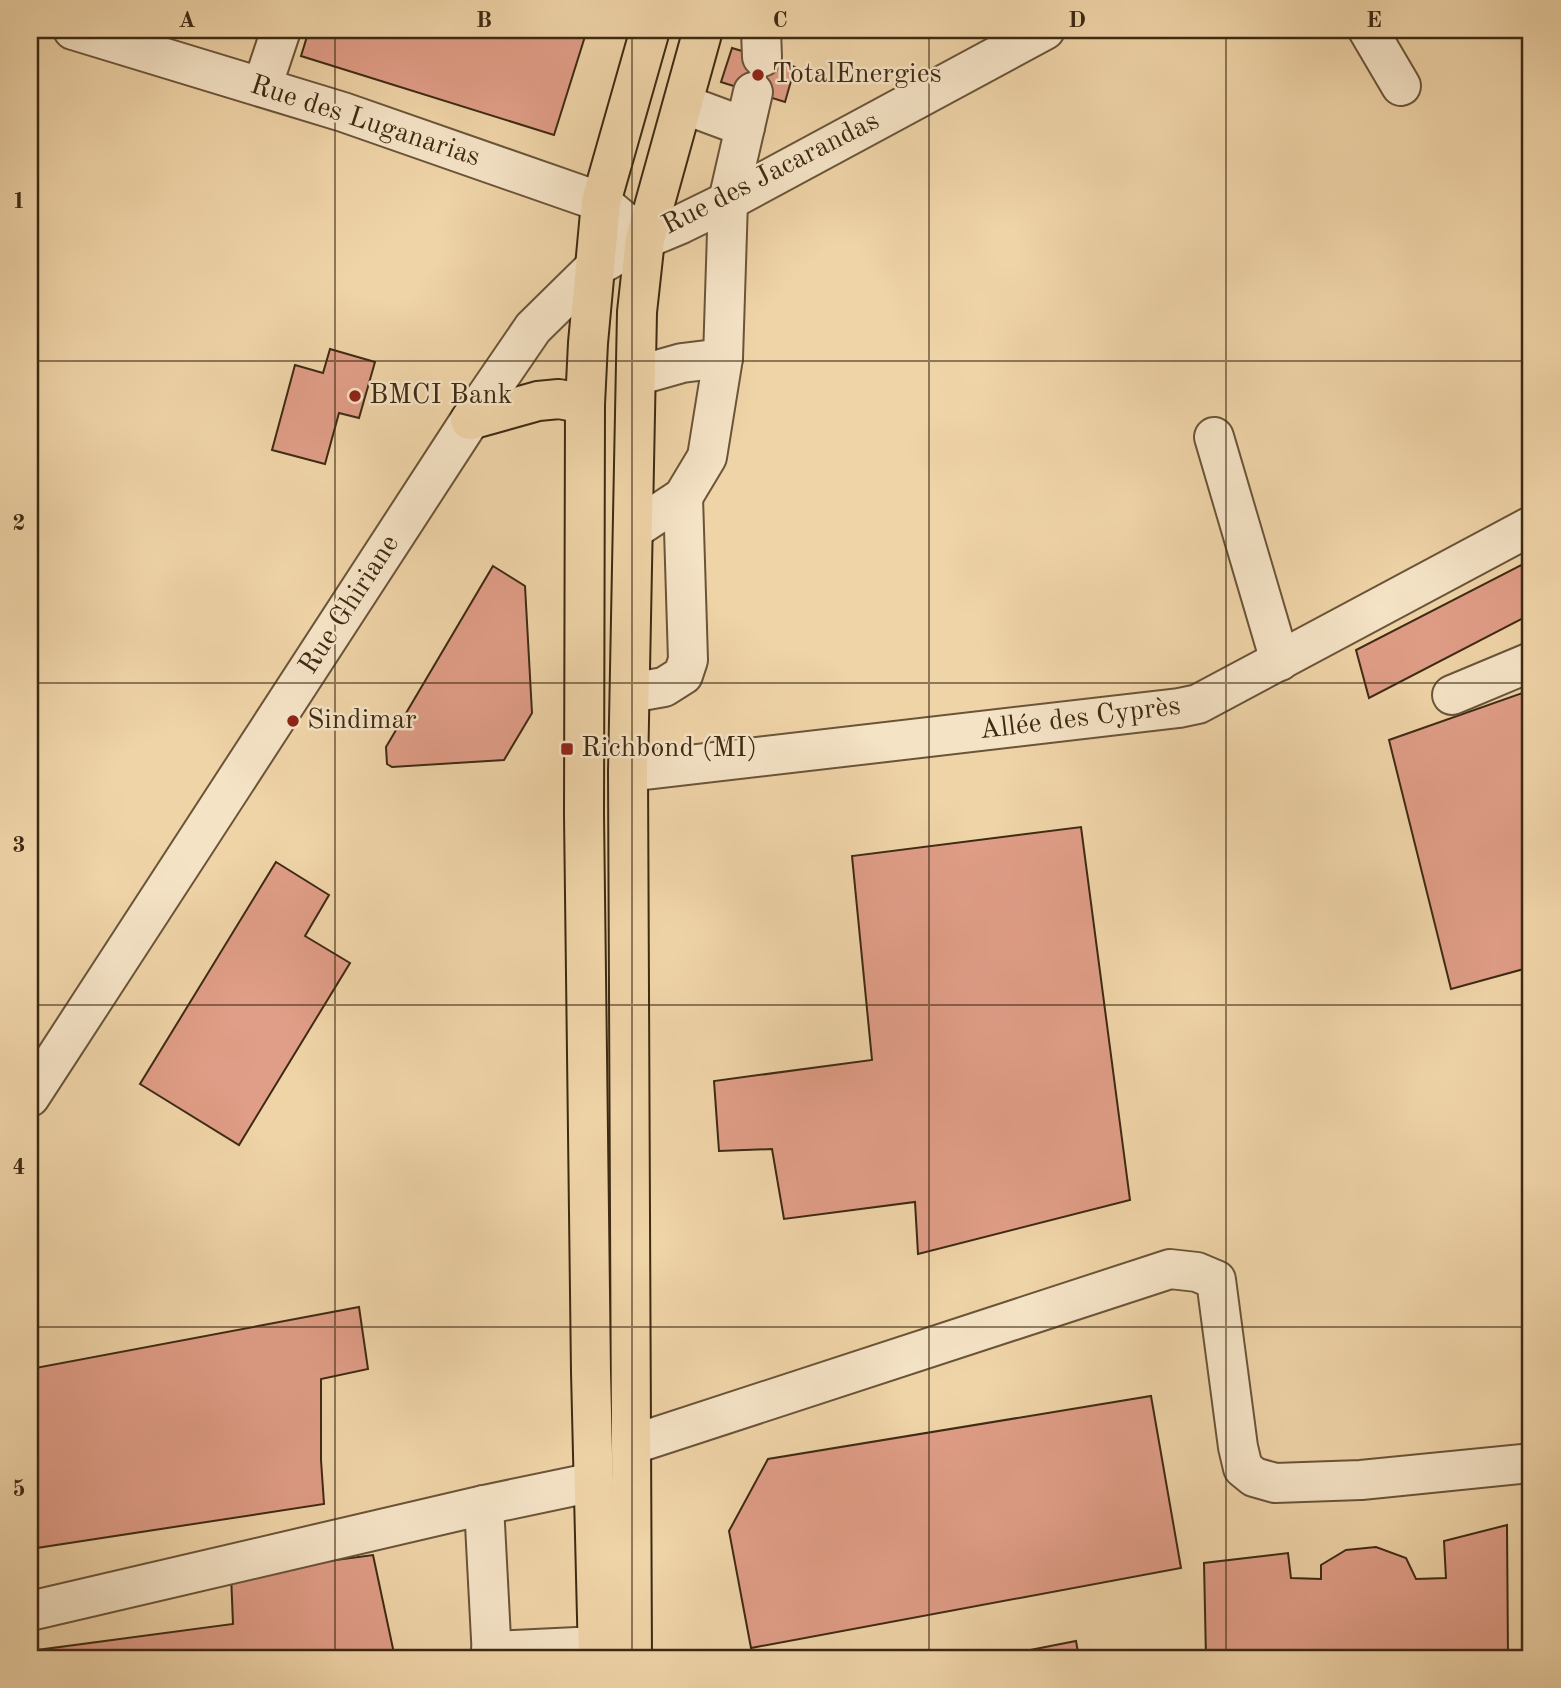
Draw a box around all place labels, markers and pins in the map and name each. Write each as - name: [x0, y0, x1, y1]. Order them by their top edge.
- place label: TotalEnergies: [772, 61, 942, 89]
- marker: TotalEnergies: [750, 67, 766, 83]
- place label: BMCI Bank: [369, 382, 512, 410]
- marker: BMCI Bank: [347, 388, 363, 404]
- place label: Sindimar: [307, 707, 417, 735]
- marker: Sindimar: [285, 713, 301, 729]
- place label: Richbond (MI): [581, 735, 757, 763]
- marker: Richbond (MI): [559, 741, 575, 757]

